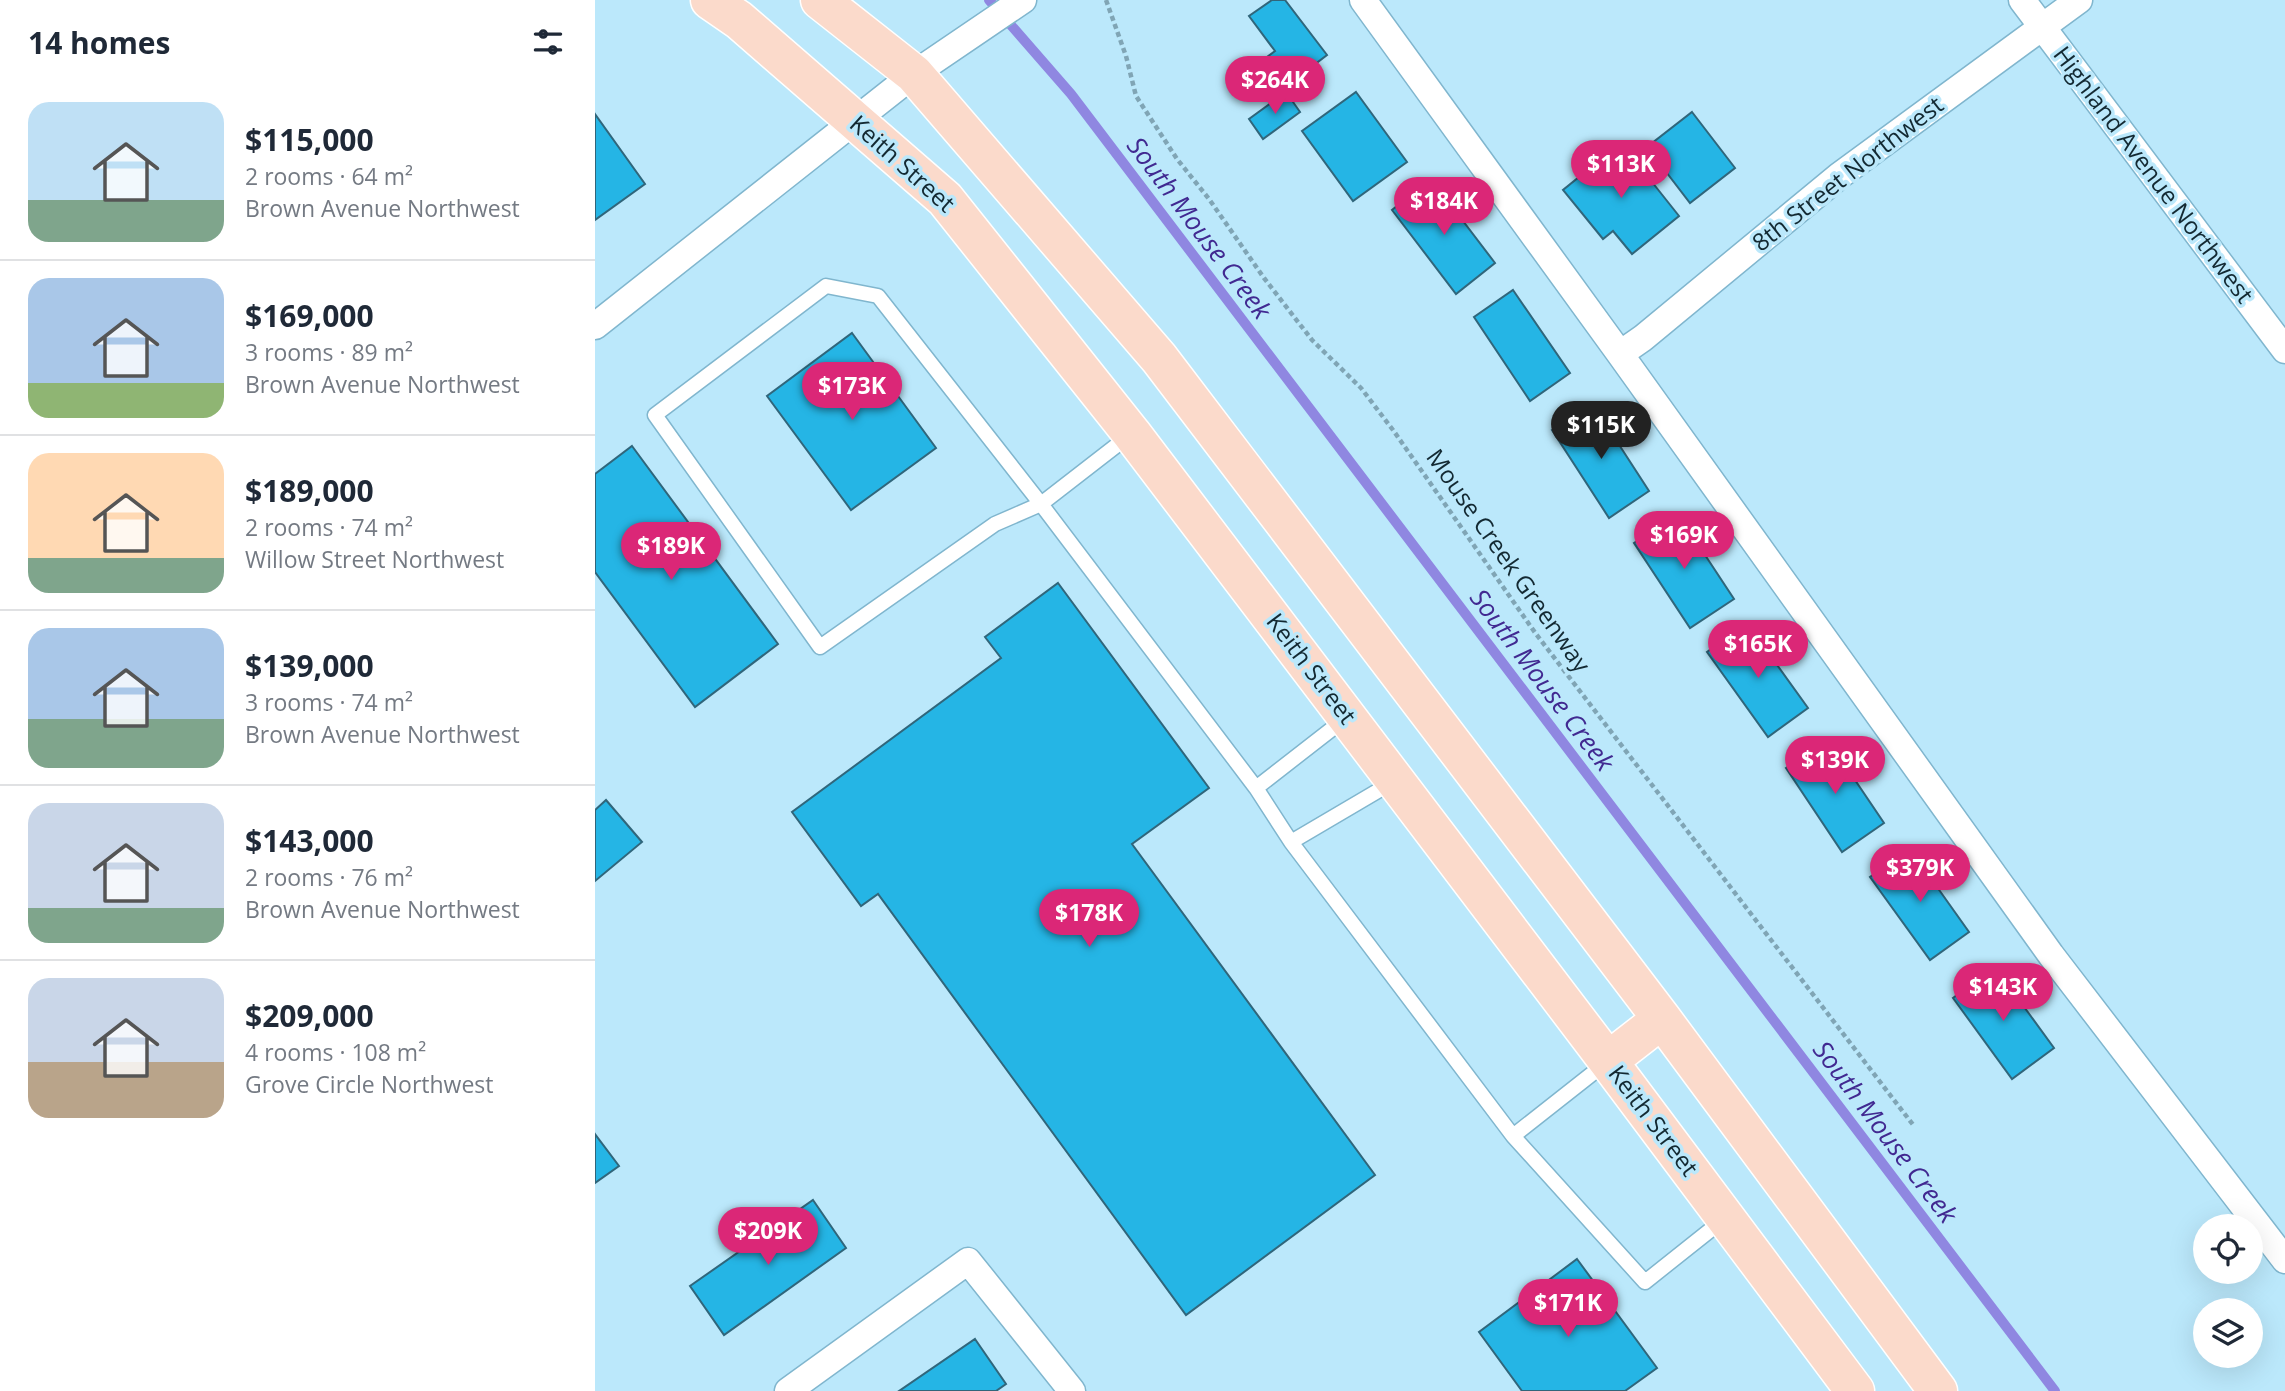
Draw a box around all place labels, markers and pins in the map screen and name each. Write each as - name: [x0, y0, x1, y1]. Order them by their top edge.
- pin: $264K: [1226, 57, 1324, 116]
- pin: $113K: [1572, 140, 1670, 200]
- pin: $184K: [1395, 177, 1493, 237]
- pin: $173K: [803, 362, 901, 422]
- pin: $115K: [1552, 402, 1650, 461]
- pin: $169K: [1635, 512, 1733, 571]
- pin: $189K: [622, 522, 720, 582]
- pin: $165K: [1709, 620, 1807, 680]
- pin: $139K: [1786, 736, 1884, 796]
- pin: $379K: [1871, 844, 1969, 904]
- pin: $178K: [1040, 890, 1138, 949]
- pin: $143K: [1954, 964, 2052, 1023]
- pin: $209K: [719, 1208, 817, 1267]
- pin: $171K: [1519, 1280, 1617, 1339]

